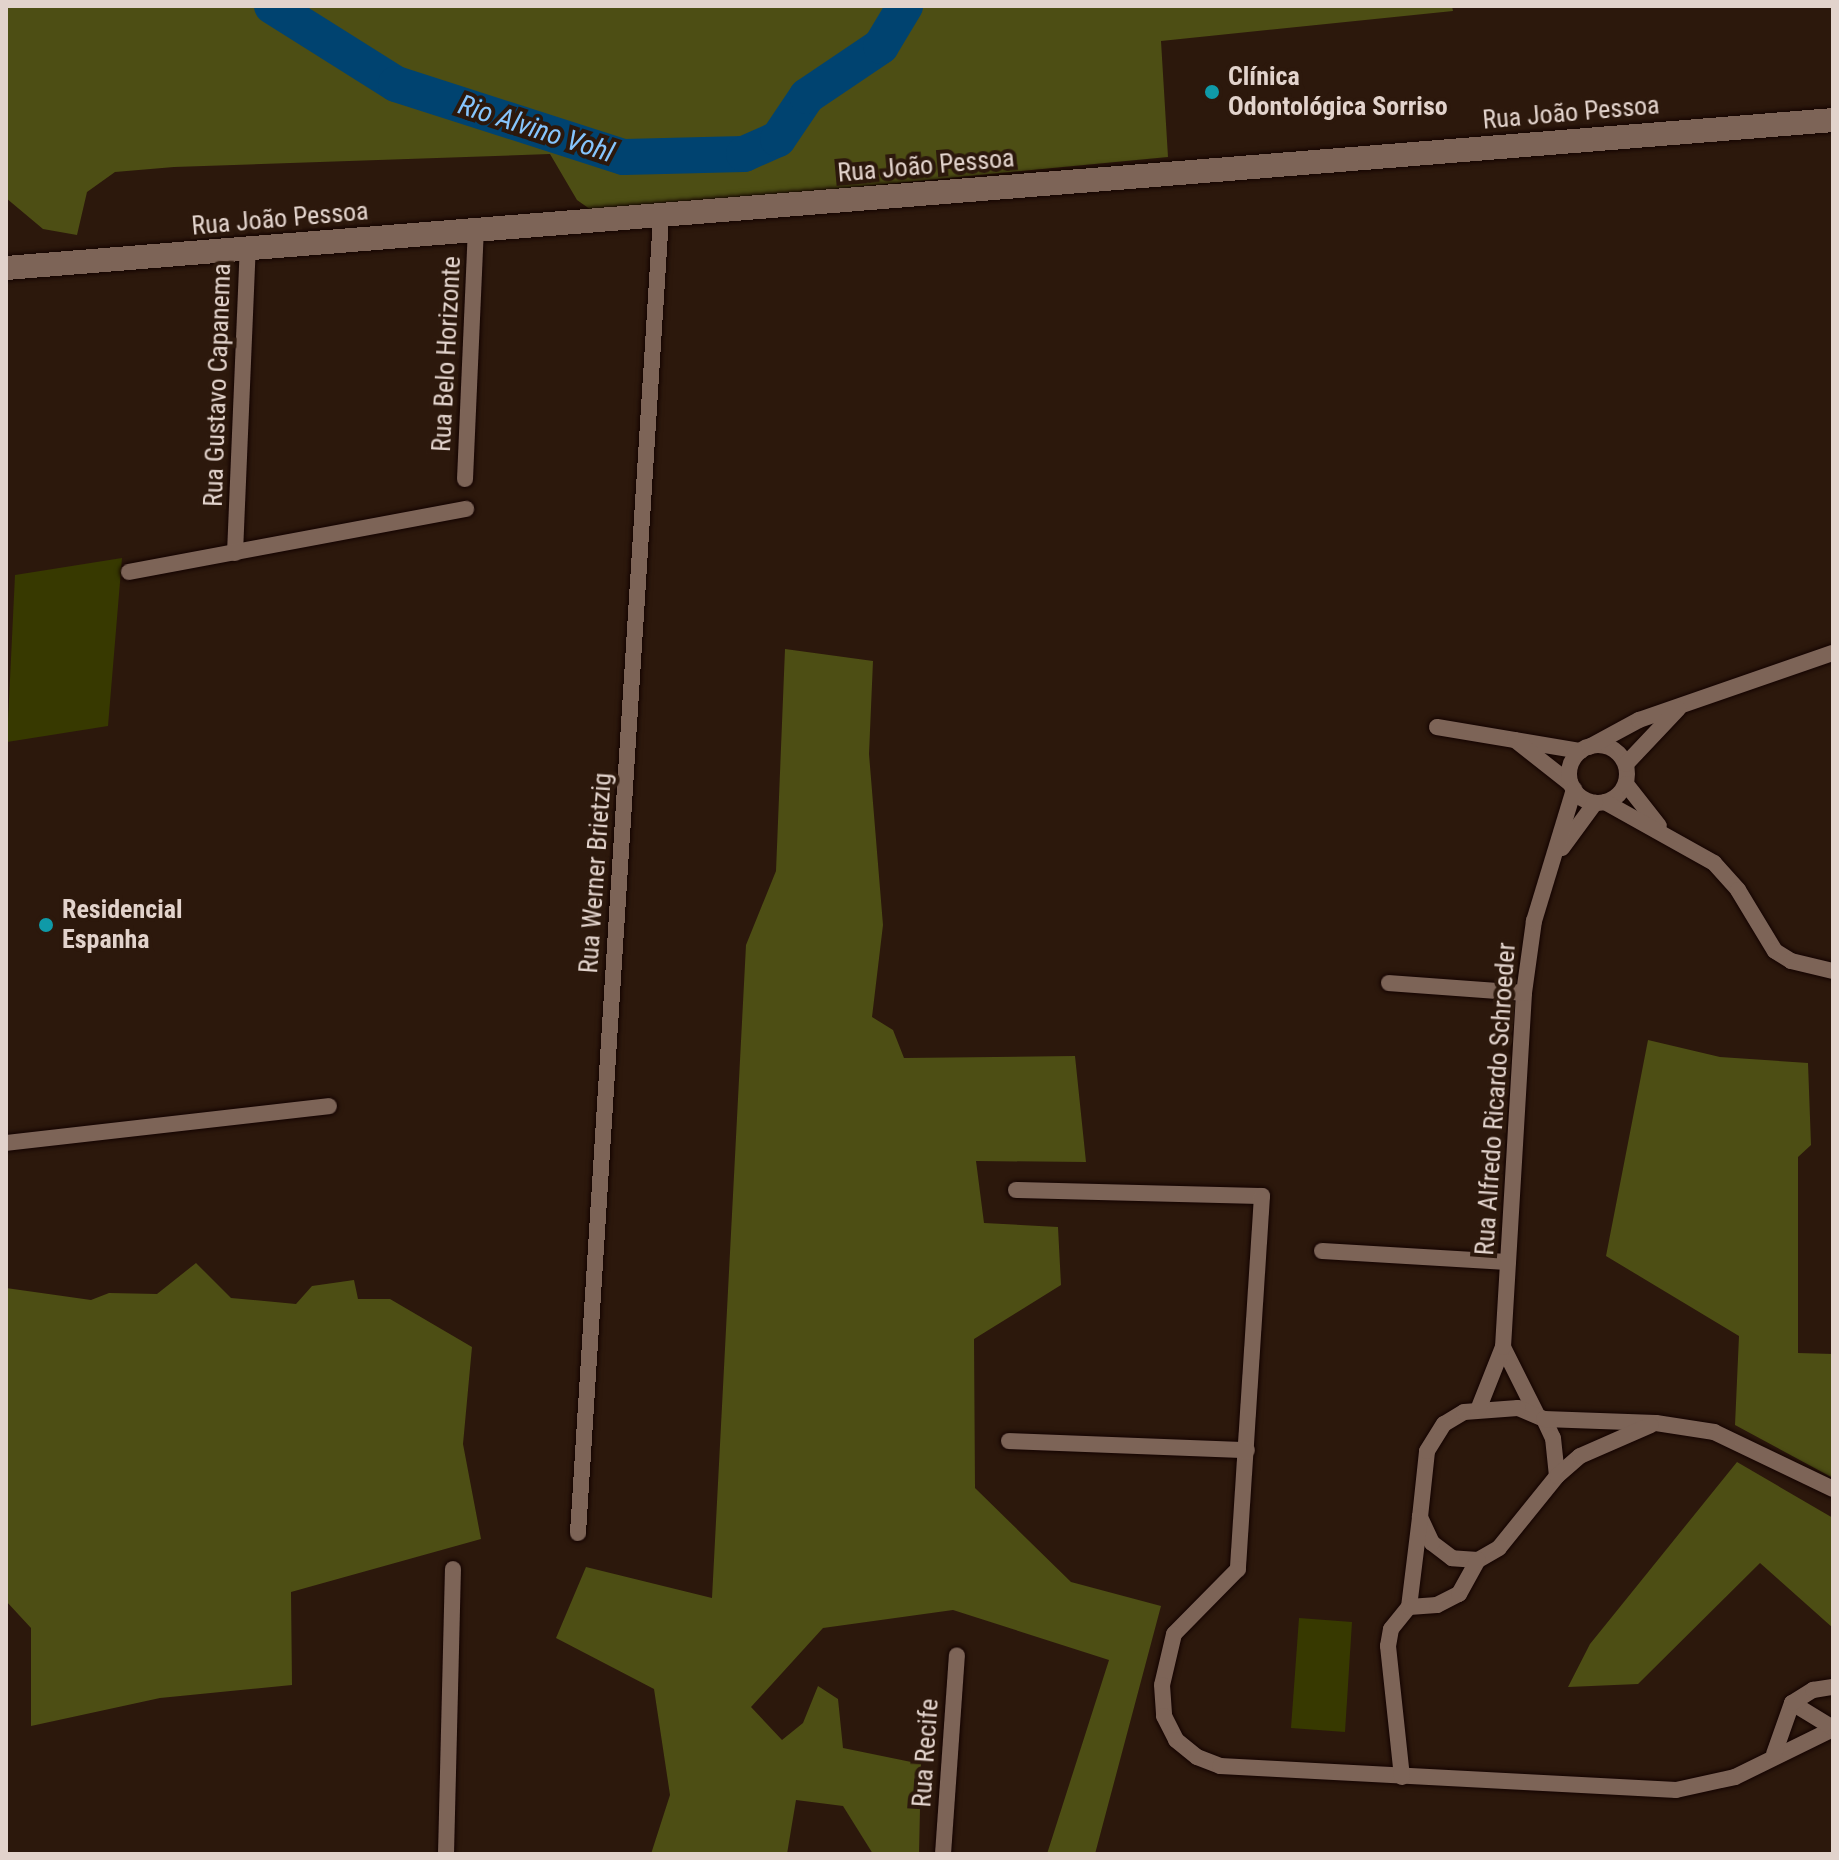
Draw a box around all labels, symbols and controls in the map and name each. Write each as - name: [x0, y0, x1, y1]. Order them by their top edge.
- place label: Clínica Odontológica Sorriso: [1228, 61, 1448, 122]
- marker: Clínica Odontológica Sorriso: [1203, 83, 1221, 101]
- water label: Rio Alvino Vohl: [454, 88, 618, 170]
- street label: Rua João Pessoa: [1481, 90, 1661, 136]
- street label: Rua João Pessoa: [836, 143, 1016, 189]
- street label: Rua João Pessoa: [190, 196, 370, 242]
- street label: Rua Belo Horizonte: [426, 255, 468, 453]
- street label: Rua Gustavo Capanema: [198, 263, 238, 507]
- street label: Rua Werner Brietzig: [573, 772, 619, 974]
- place label: Residencial Espanha: [62, 894, 183, 956]
- marker: Residencial Espanha: [37, 916, 55, 934]
- street label: Rua Alfredo Ricardo Schroeder: [1470, 942, 1522, 1256]
- street label: Rua Recife: [907, 1698, 945, 1808]

